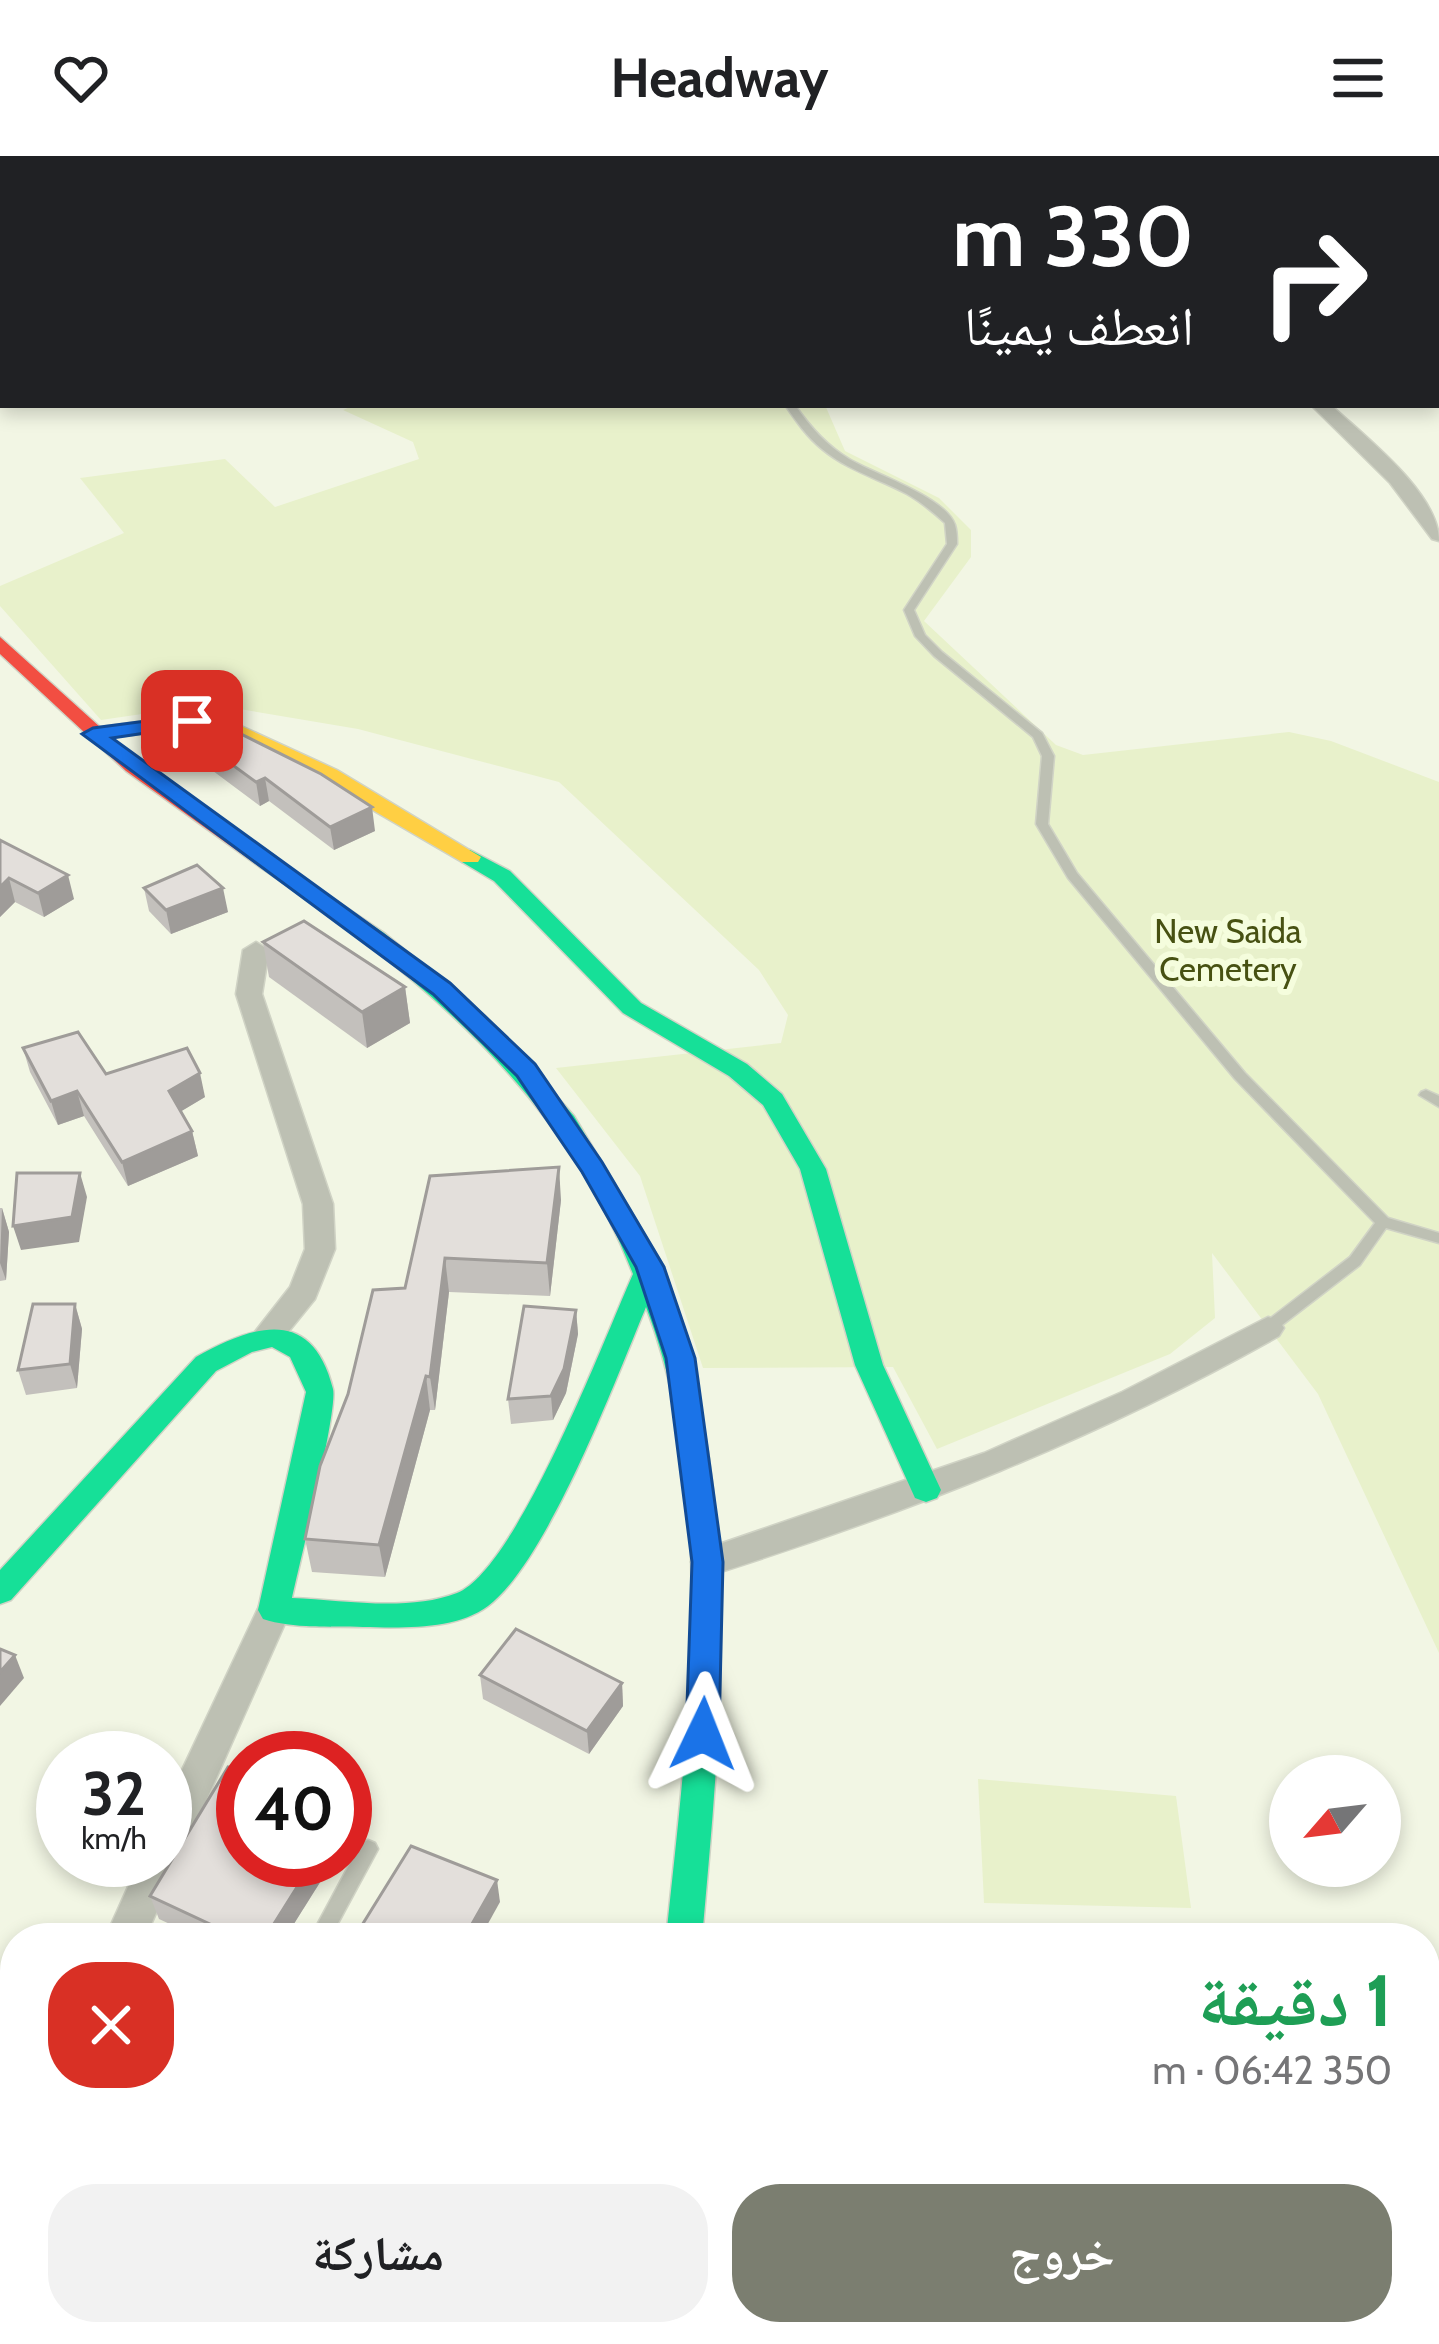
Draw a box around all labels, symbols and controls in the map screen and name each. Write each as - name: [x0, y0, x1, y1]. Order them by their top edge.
- icon: heart: [48, 45, 114, 111]
- text: Headway: [611, 45, 828, 111]
- icon: menu: [1325, 45, 1391, 111]
- text: 330 m: [952, 185, 1194, 287]
- icon: right: [1236, 204, 1392, 360]
- text: انعطف يمينًا: [964, 293, 1194, 359]
- pin: [141, 670, 243, 772]
- icon: arrive: [159, 688, 225, 754]
- park label: New Saida Cemetery: [1154, 911, 1302, 989]
- position arrow: [640, 1671, 766, 1797]
- speed limit sign: 40: [216, 1731, 372, 1887]
- north arrow: [1269, 1755, 1401, 1887]
- map controls: [1269, 1755, 1401, 1887]
- text: 32: [82, 1757, 146, 1830]
- text: km/h: [81, 1820, 147, 1857]
- text: 1 دقيقة: [1198, 1957, 1392, 2044]
- button: close: [48, 1962, 174, 2088]
- text: 350 m · 06:42: [1152, 2046, 1392, 2094]
- button: مشاركة: [48, 2184, 708, 2322]
- button: خروج: [732, 2184, 1392, 2322]

